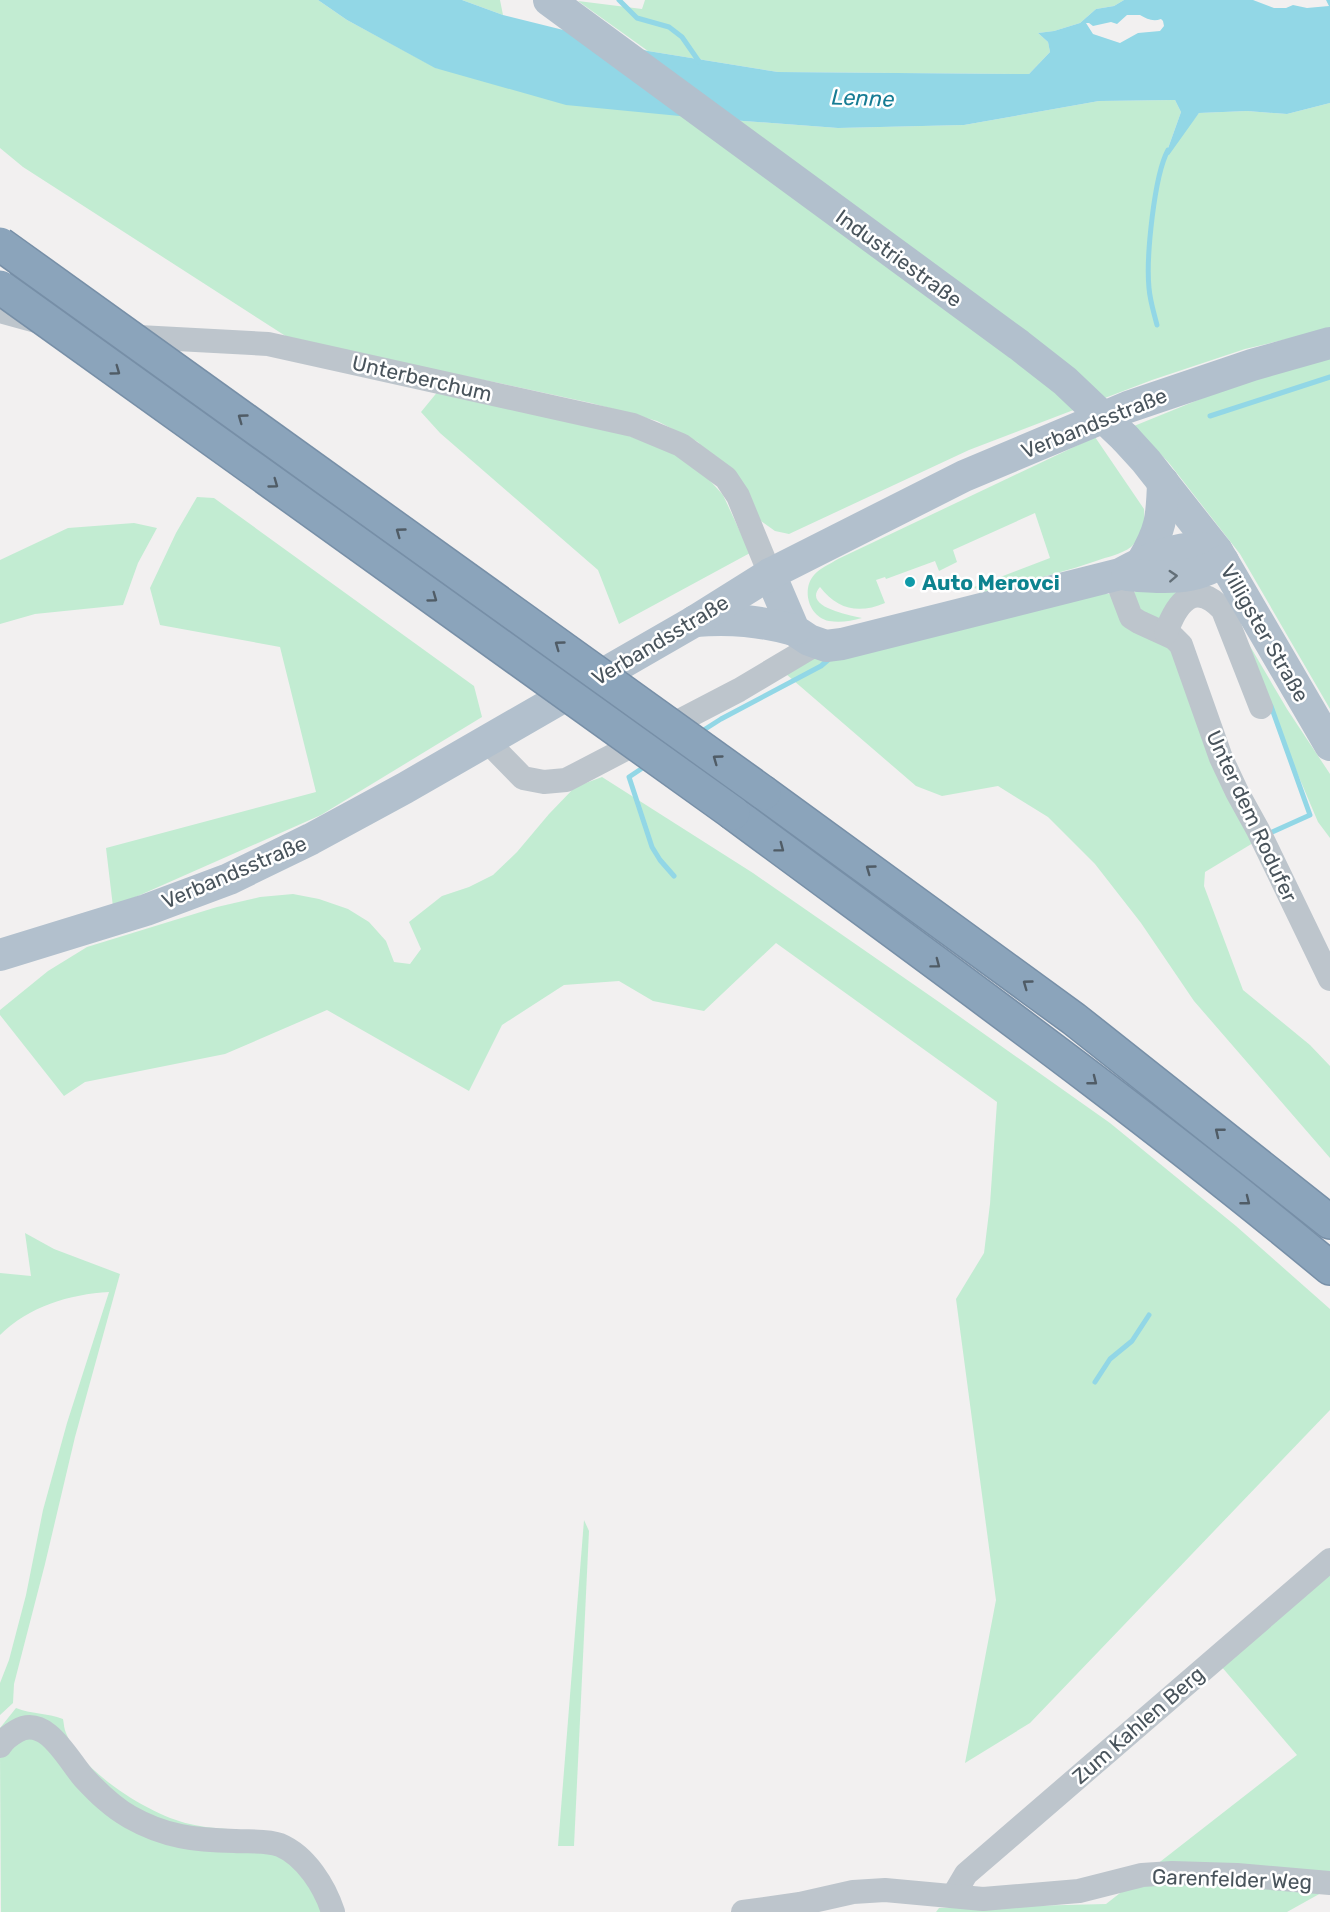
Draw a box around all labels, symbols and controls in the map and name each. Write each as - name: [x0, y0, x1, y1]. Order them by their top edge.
- water label: Lenne: [831, 83, 895, 113]
- street label: Industriestraße: [831, 204, 967, 312]
- street label: Unterberchum: [350, 350, 494, 406]
- one-way arrow: [109, 363, 120, 374]
- street label: Verbandsstraße: [1018, 382, 1170, 464]
- one-way arrow: [237, 414, 248, 425]
- one-way arrow: [268, 477, 279, 488]
- one-way arrow: [396, 528, 407, 539]
- street label: Villigster Straße: [1215, 560, 1315, 706]
- place label: Auto Merovci: [922, 570, 1060, 595]
- one-way arrow: [1169, 570, 1178, 583]
- marker: Auto Merovci: [903, 575, 917, 589]
- street label: Verbandsstraße: [587, 589, 733, 691]
- one-way arrow: [426, 591, 437, 602]
- one-way arrow: [554, 642, 565, 653]
- street label: Unter dem Rodufer: [1201, 726, 1303, 906]
- one-way arrow: [712, 755, 723, 766]
- street label: Verbandsstraße: [158, 830, 310, 914]
- one-way arrow: [773, 841, 784, 852]
- one-way arrow: [866, 865, 877, 876]
- one-way arrow: [930, 957, 941, 968]
- one-way arrow: [1023, 981, 1034, 992]
- one-way arrow: [1086, 1073, 1097, 1084]
- one-way arrow: [1215, 1129, 1226, 1140]
- one-way arrow: [1240, 1193, 1251, 1204]
- street label: Zum Kahlen Berg: [1067, 1661, 1209, 1789]
- street label: Garenfelder Weg: [1152, 1864, 1312, 1894]

